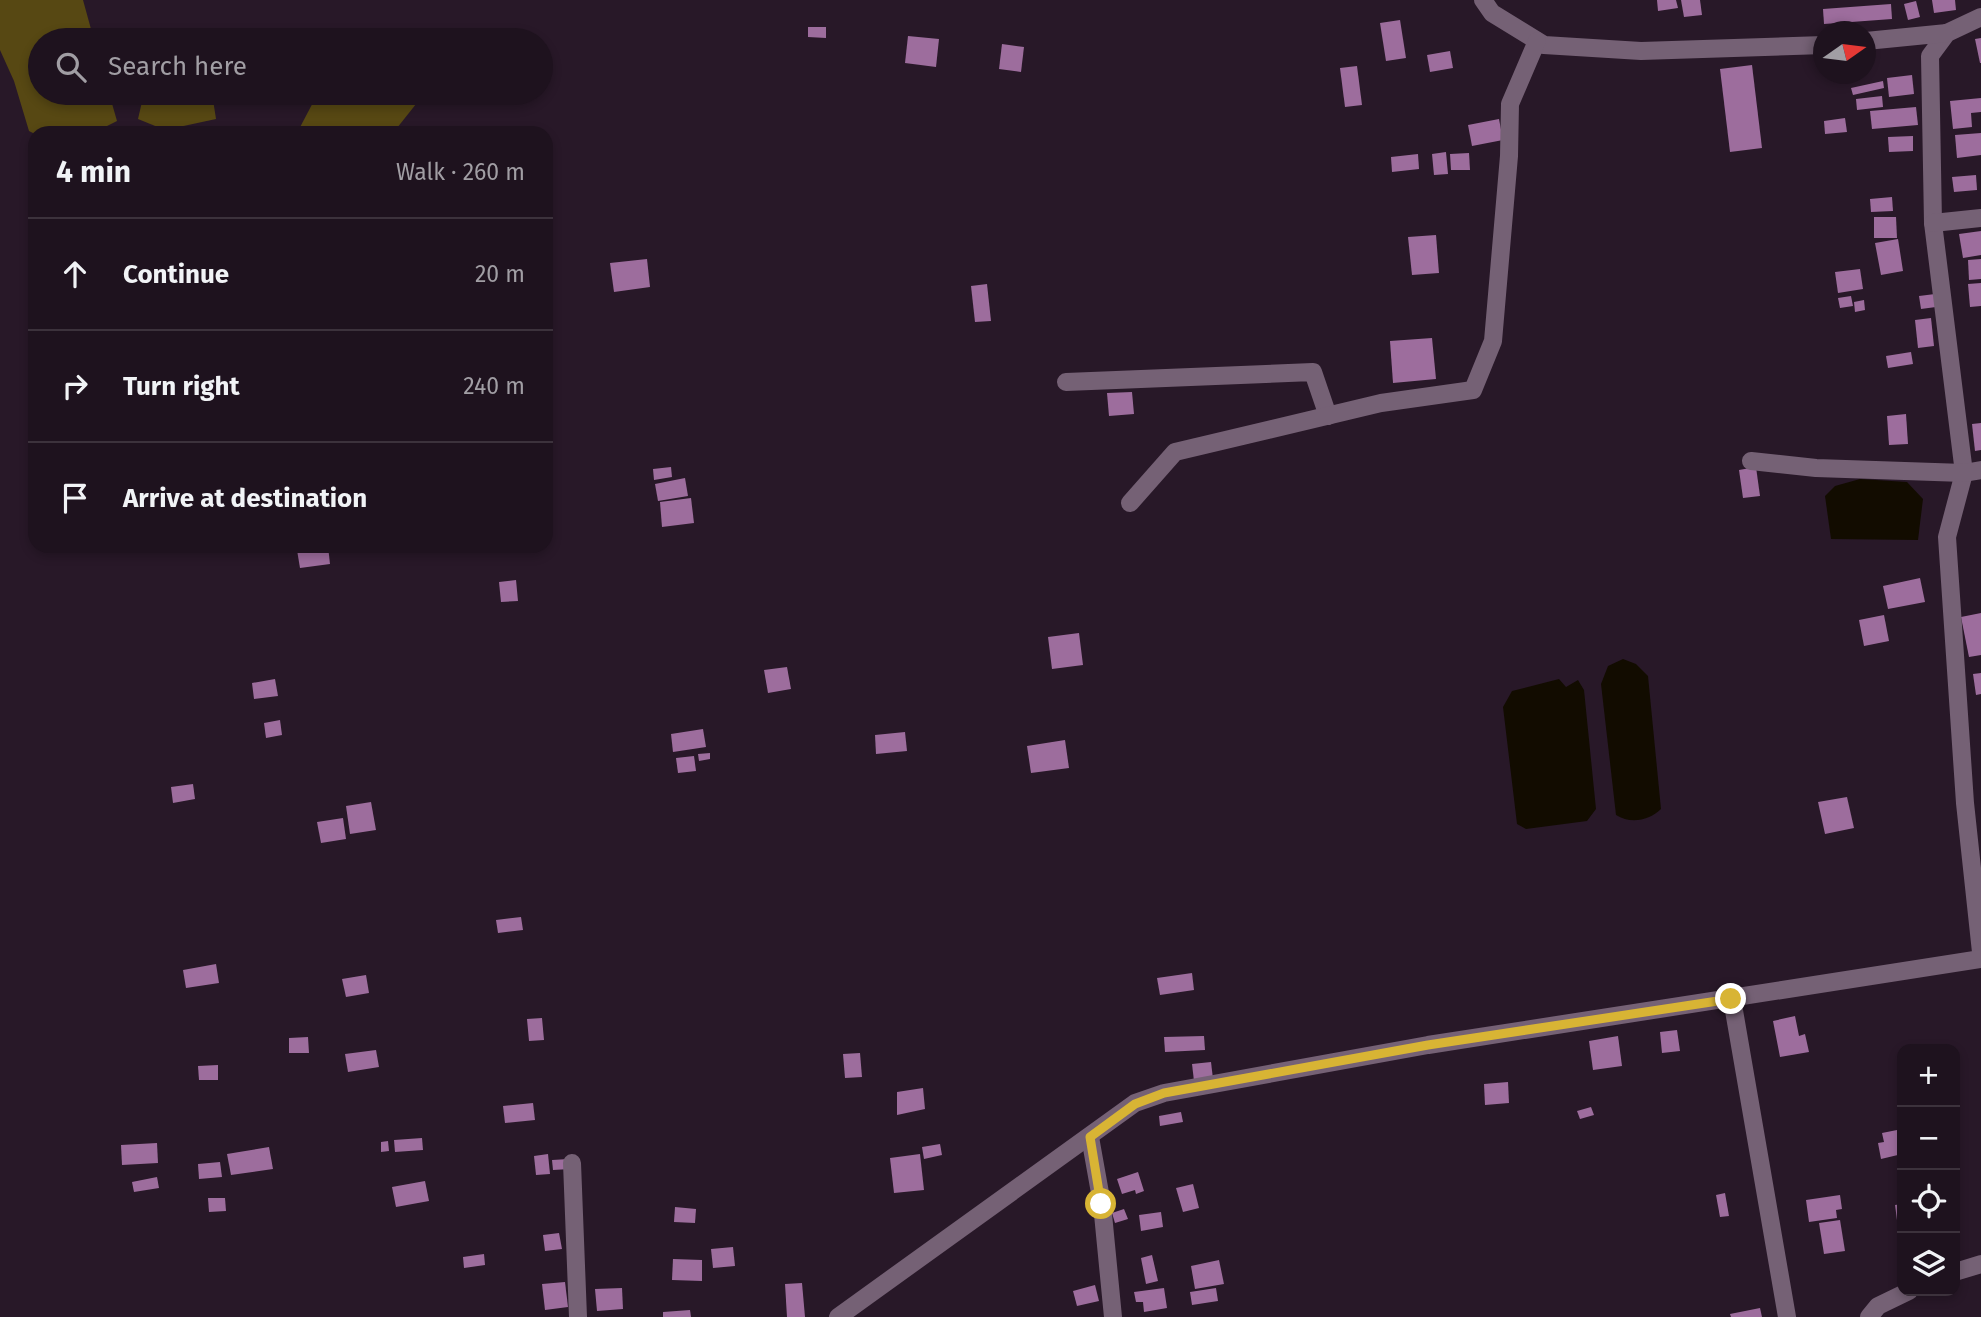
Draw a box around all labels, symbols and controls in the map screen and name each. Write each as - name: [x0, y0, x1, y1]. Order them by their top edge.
- north arrow: [1813, 21, 1876, 84]
- search box: [28, 28, 553, 105]
- icon: search: [52, 48, 90, 86]
- text: Search here: [108, 51, 247, 82]
- text: 4 min: [56, 154, 131, 190]
- text: Walk · 260 m: [396, 158, 525, 186]
- icon: ahead: [56, 255, 94, 293]
- text: Continue: [123, 259, 229, 290]
- text: 20 m: [475, 260, 525, 288]
- icon: right: [56, 367, 94, 405]
- text: Turn right: [123, 371, 240, 402]
- text: 240 m: [463, 372, 525, 400]
- icon: arrive: [56, 479, 94, 517]
- text: Arrive at destination: [123, 483, 367, 514]
- route end: [1715, 983, 1746, 1014]
- map controls: [1897, 1044, 1960, 1296]
- button: +: [1897, 1044, 1960, 1107]
- button: −: [1897, 1107, 1960, 1170]
- button: locate: [1897, 1170, 1960, 1233]
- route start: [1085, 1188, 1116, 1219]
- button: layers: [1897, 1233, 1960, 1296]

